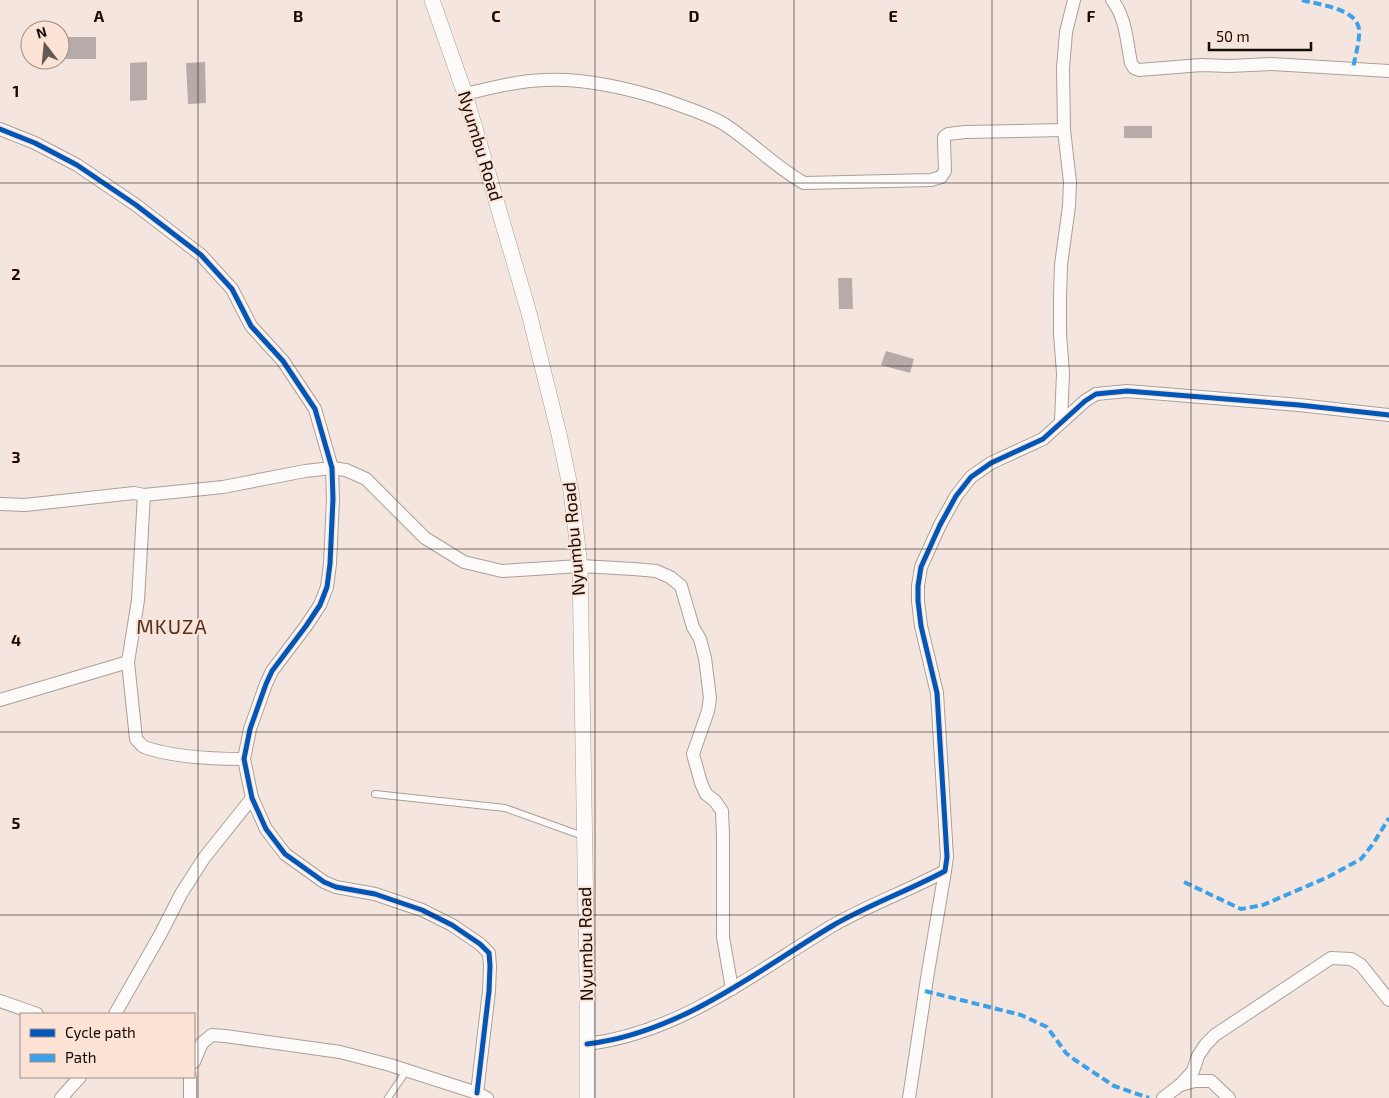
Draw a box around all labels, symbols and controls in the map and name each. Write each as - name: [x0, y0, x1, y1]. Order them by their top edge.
- text: A: [94, 6, 105, 25]
- text: B: [293, 6, 303, 25]
- text: C: [491, 6, 501, 25]
- text: D: [689, 6, 700, 25]
- text: E: [888, 6, 898, 25]
- text: F: [1087, 6, 1096, 25]
- north arrow: [20, 20, 70, 70]
- scale bar: [1209, 20, 1312, 52]
- text: N: [34, 22, 48, 42]
- text: 50 m: [1216, 27, 1250, 45]
- text: 1: [13, 81, 19, 100]
- street label: Nyumbu Road: [454, 88, 508, 204]
- text: 2: [11, 264, 21, 283]
- text: 3: [11, 447, 21, 466]
- street label: Nyumbu Road: [557, 481, 589, 597]
- district label: MKUZA: [136, 614, 208, 638]
- text: 4: [11, 630, 21, 649]
- text: 5: [12, 813, 21, 832]
- street label: Nyumbu Road: [573, 887, 597, 1001]
- legend: [20, 1013, 195, 1078]
- text: Cycle path: [65, 1023, 136, 1041]
- text: Path: [65, 1048, 96, 1066]

